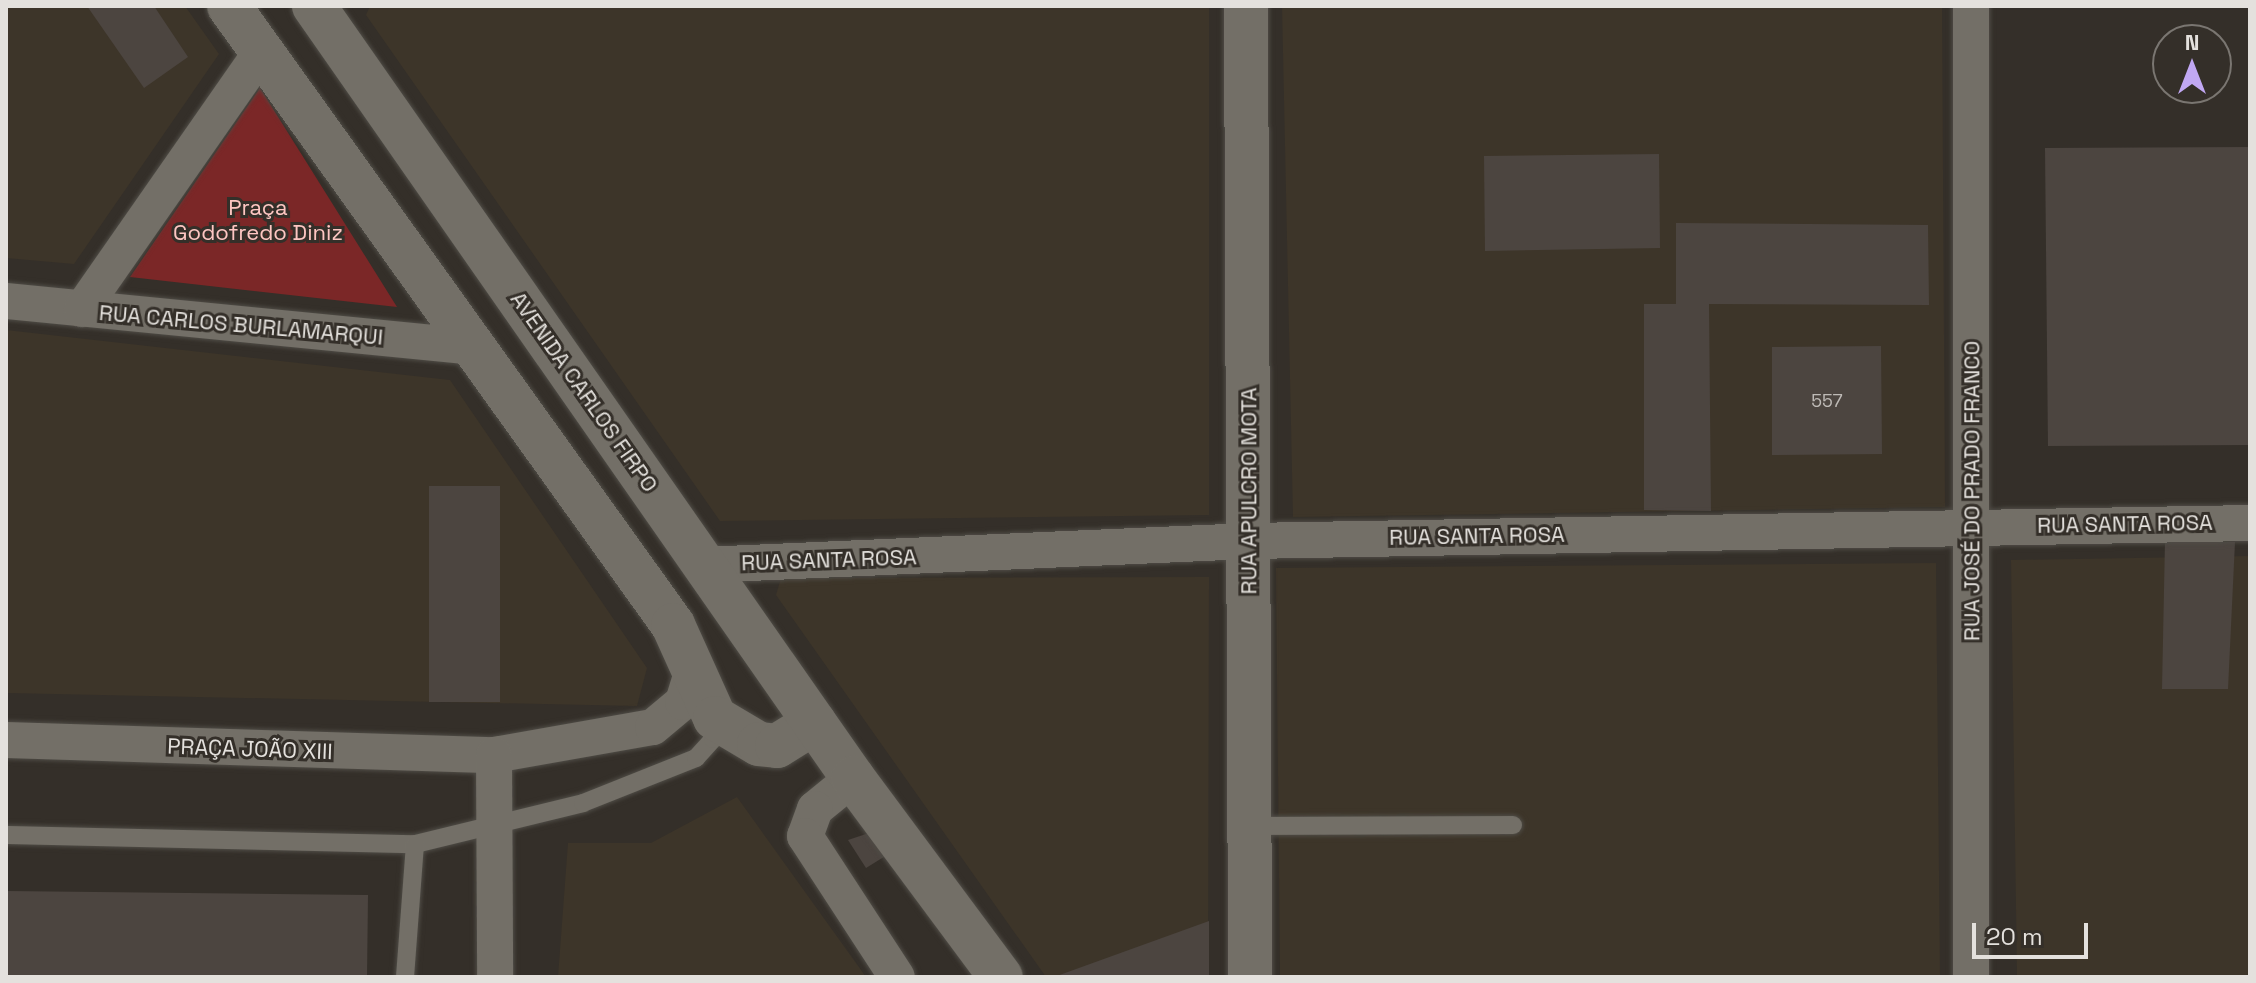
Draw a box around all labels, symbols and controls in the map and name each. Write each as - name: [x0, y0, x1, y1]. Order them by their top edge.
- north arrow: [2152, 24, 2232, 104]
- text: N: [2185, 28, 2199, 56]
- park label: Praça Godofredo Diniz: [173, 194, 343, 246]
- street label: AVENIDA CARLOS FIRPO: [505, 287, 663, 497]
- street label: RUA CARLOS BURLAMARQUI: [98, 299, 384, 351]
- street label: RUA JOSÉ DO PRADO FRANCO: [1959, 341, 1985, 641]
- street label: RUA APULCRO MOTA: [1236, 387, 1262, 595]
- house number: 557: [1811, 390, 1843, 412]
- street label: RUA SANTA ROSA: [2037, 509, 2213, 539]
- street label: RUA SANTA ROSA: [1389, 521, 1565, 551]
- street label: RUA SANTA ROSA: [740, 544, 918, 576]
- street label: PRAÇA JOÃO XIII: [167, 733, 333, 765]
- scale bar: [1976, 907, 2092, 957]
- text: 20 m: [1986, 921, 2043, 952]

